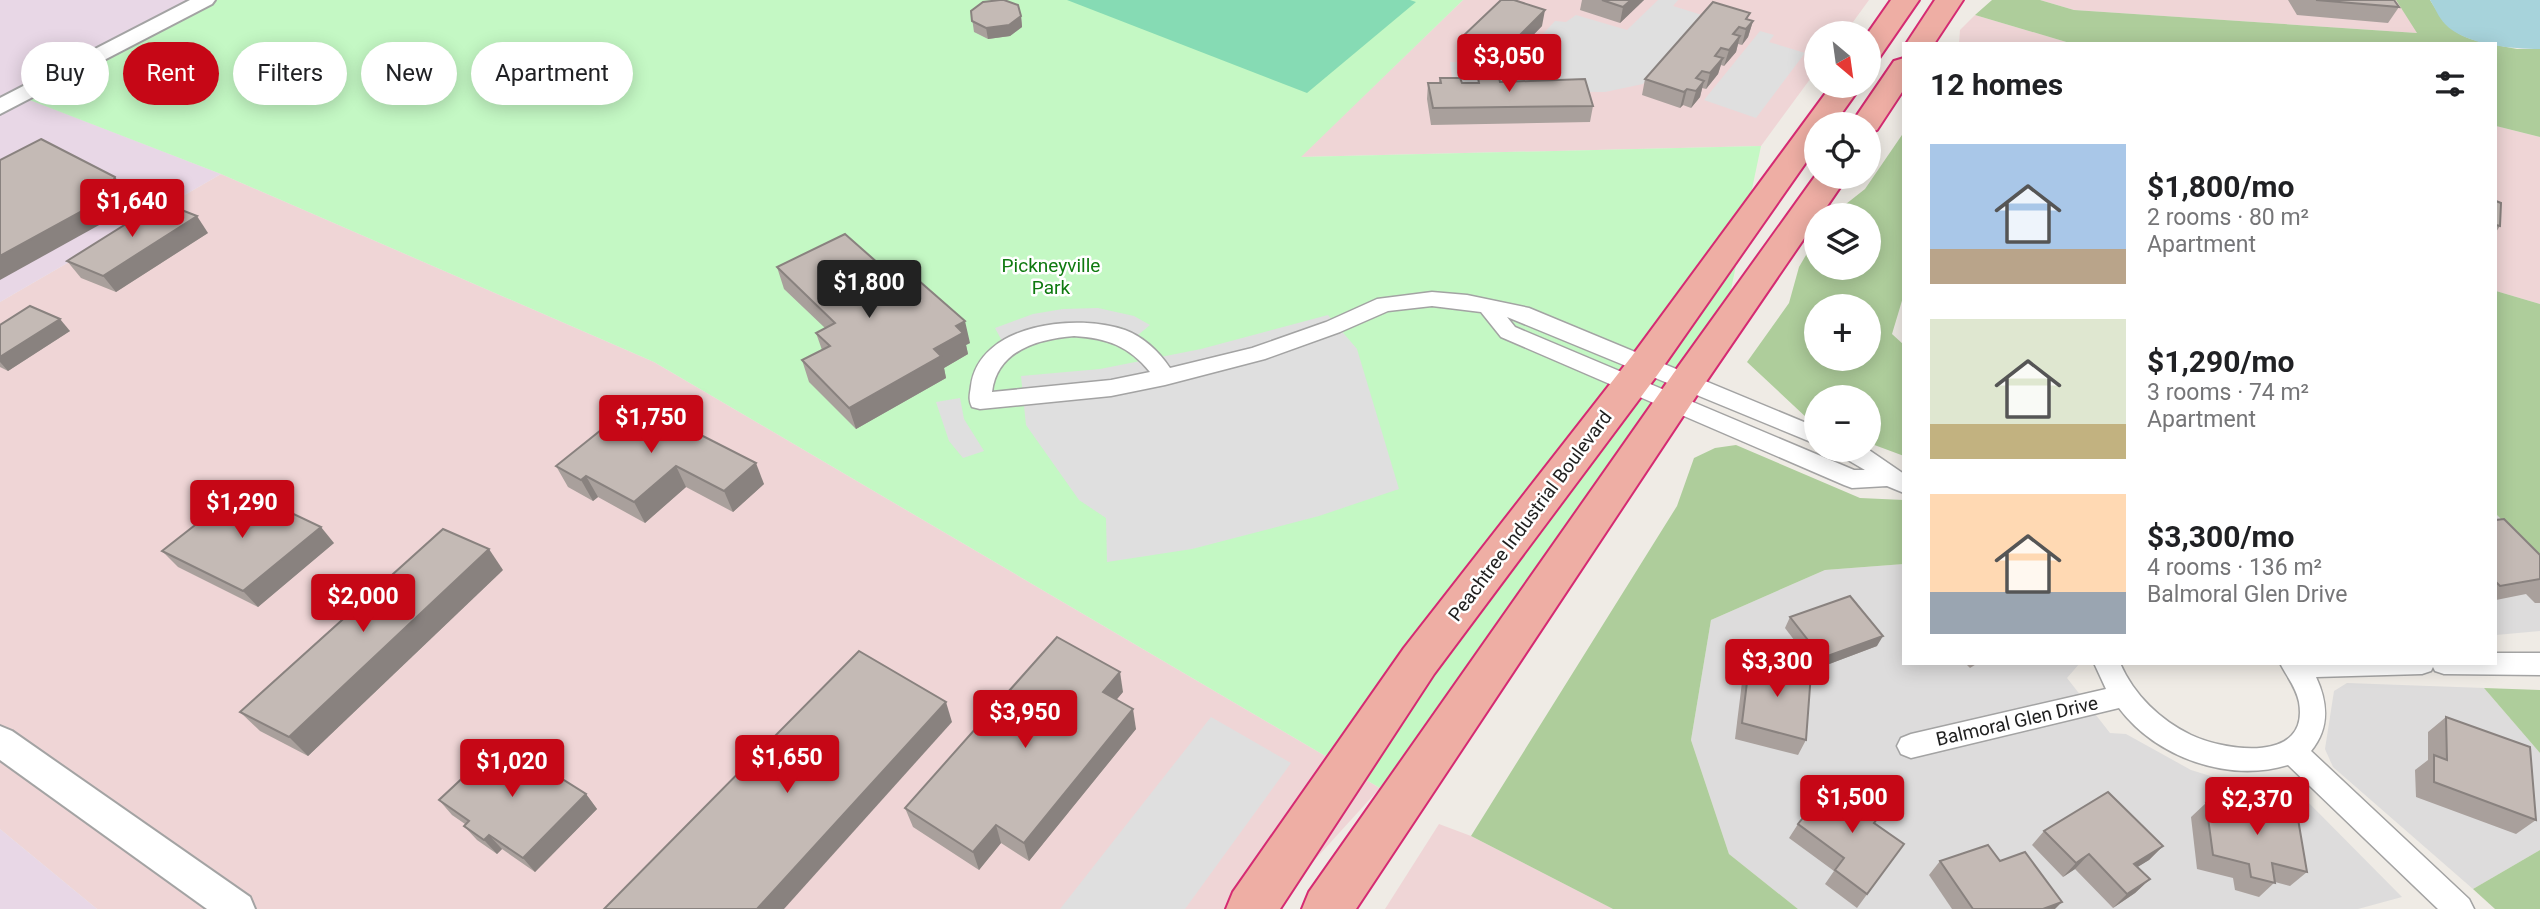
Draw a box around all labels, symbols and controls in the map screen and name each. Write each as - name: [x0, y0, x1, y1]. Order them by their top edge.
- north arrow: [1804, 21, 1881, 98]
- map controls: [1804, 21, 1881, 462]
- pin: $3,050: [1452, 34, 1566, 94]
- chip: Buy: [21, 42, 109, 105]
- chip: Rent: [123, 42, 219, 105]
- chip: Filters: [233, 42, 347, 105]
- chip: New: [361, 42, 457, 105]
- chip: Apartment: [471, 42, 633, 105]
- text: $3,050: [1473, 43, 1545, 70]
- icon: filters: [2431, 65, 2469, 103]
- text: 12 homes: [1930, 67, 2063, 102]
- button: locate: [1804, 112, 1881, 189]
- text: $1,800/mo: [2147, 169, 2295, 204]
- icon: home: [1986, 172, 2070, 256]
- pin: $1,640: [75, 180, 189, 239]
- text: $1,640: [96, 188, 168, 215]
- button: layers: [1804, 203, 1881, 280]
- text: 2 rooms · 80 m²: [2147, 204, 2309, 231]
- text: Apartment: [2147, 231, 2256, 258]
- park label: Pickneyville Park: [1002, 254, 1100, 299]
- pin: $1,800: [812, 260, 926, 320]
- text: $1,800: [833, 269, 905, 296]
- button: +: [1804, 294, 1881, 371]
- text: $1,290/mo: [2147, 344, 2295, 379]
- icon: home: [1986, 347, 2070, 431]
- text: 3 rooms · 74 m²: [2147, 379, 2309, 406]
- button: −: [1804, 385, 1881, 462]
- pin: $1,750: [594, 396, 708, 455]
- text: $1,750: [615, 404, 687, 431]
- street label: Peachtree Industrial Boulevard: [1443, 406, 1617, 626]
- text: Apartment: [2147, 406, 2256, 433]
- pin: $1,290: [185, 480, 299, 540]
- text: $1,290: [206, 489, 278, 516]
- text: $3,300/mo: [2147, 519, 2295, 554]
- icon: home: [1986, 522, 2070, 606]
- text: 4 rooms · 136 m²: [2147, 554, 2322, 581]
- pin: $2,000: [306, 574, 420, 634]
- text: Balmoral Glen Drive: [2147, 581, 2347, 608]
- text: $2,000: [327, 583, 399, 610]
- pin: $3,300: [1720, 640, 1834, 699]
- text: $3,300: [1741, 648, 1813, 675]
- pin: $3,950: [968, 690, 1082, 750]
- street label: Balmoral Glen Drive: [1934, 691, 2100, 751]
- text: $3,950: [989, 699, 1061, 726]
- pin: $1,650: [730, 736, 844, 795]
- pin: $1,020: [455, 740, 569, 799]
- text: $1,650: [751, 744, 823, 771]
- text: $1,020: [476, 748, 548, 775]
- pin: $1,500: [1795, 776, 1909, 835]
- pin: $2,370: [2200, 778, 2314, 837]
- text: $1,500: [1816, 784, 1888, 811]
- text: $2,370: [2221, 786, 2293, 813]

